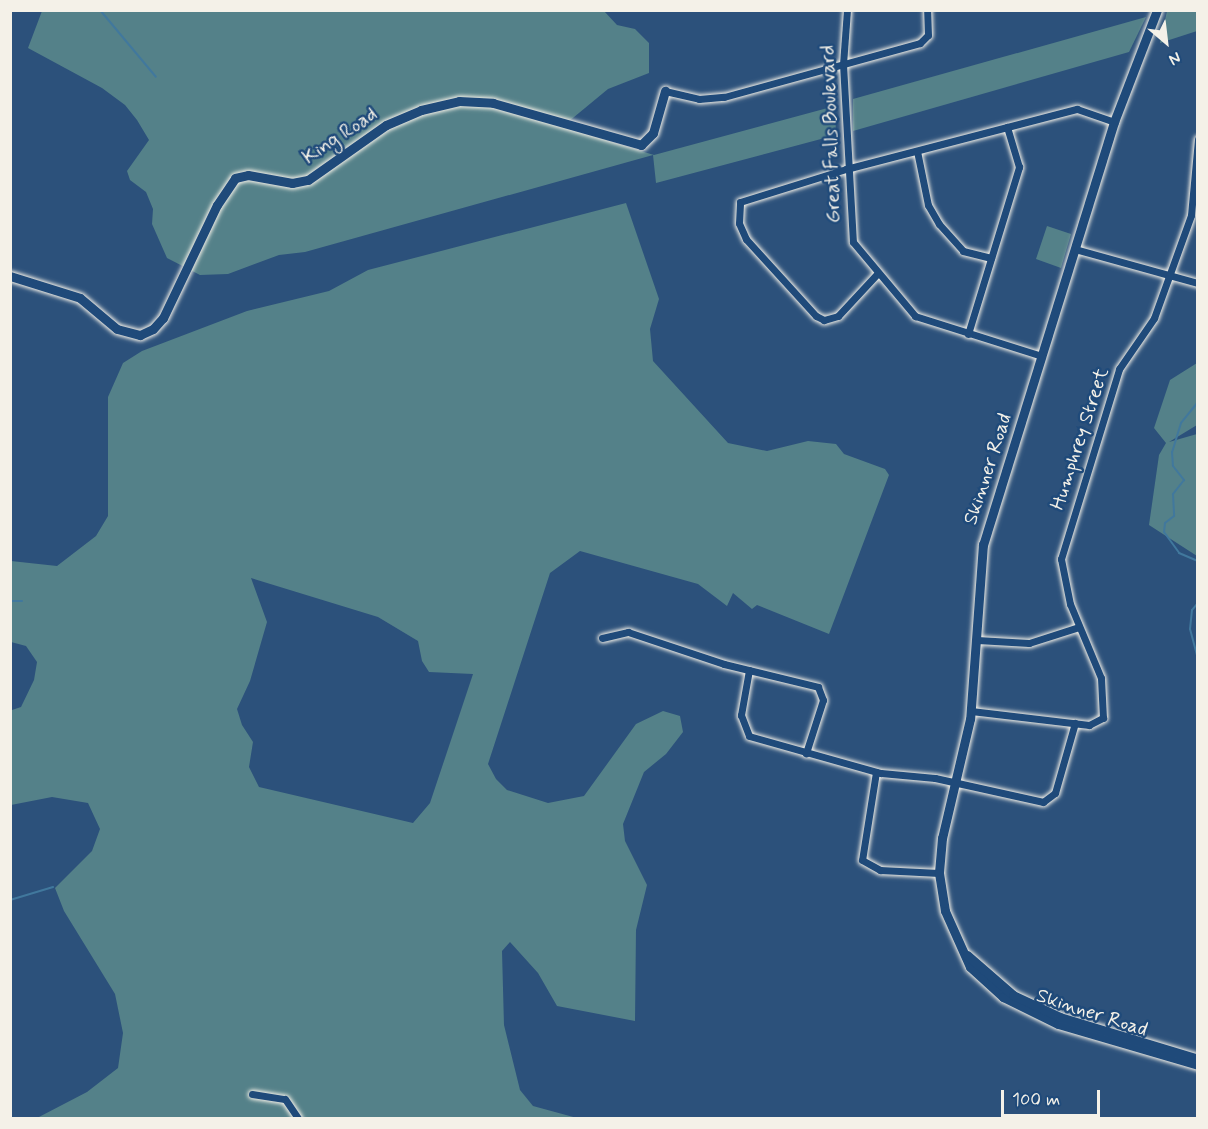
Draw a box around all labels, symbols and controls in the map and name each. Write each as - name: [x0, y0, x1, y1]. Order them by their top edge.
- north arrow: [1136, 12, 1196, 72]
- street label: Great Falls Boulevard: [816, 45, 846, 223]
- text: N: [1165, 47, 1184, 70]
- street label: King Road: [298, 102, 382, 170]
- street label: Humphrey Street: [1046, 365, 1114, 513]
- street label: Skinner Road: [959, 411, 1017, 527]
- street label: Skinner Road: [1034, 984, 1150, 1042]
- scale bar: [1004, 1078, 1103, 1116]
- text: 100 m: [1012, 1088, 1060, 1112]

